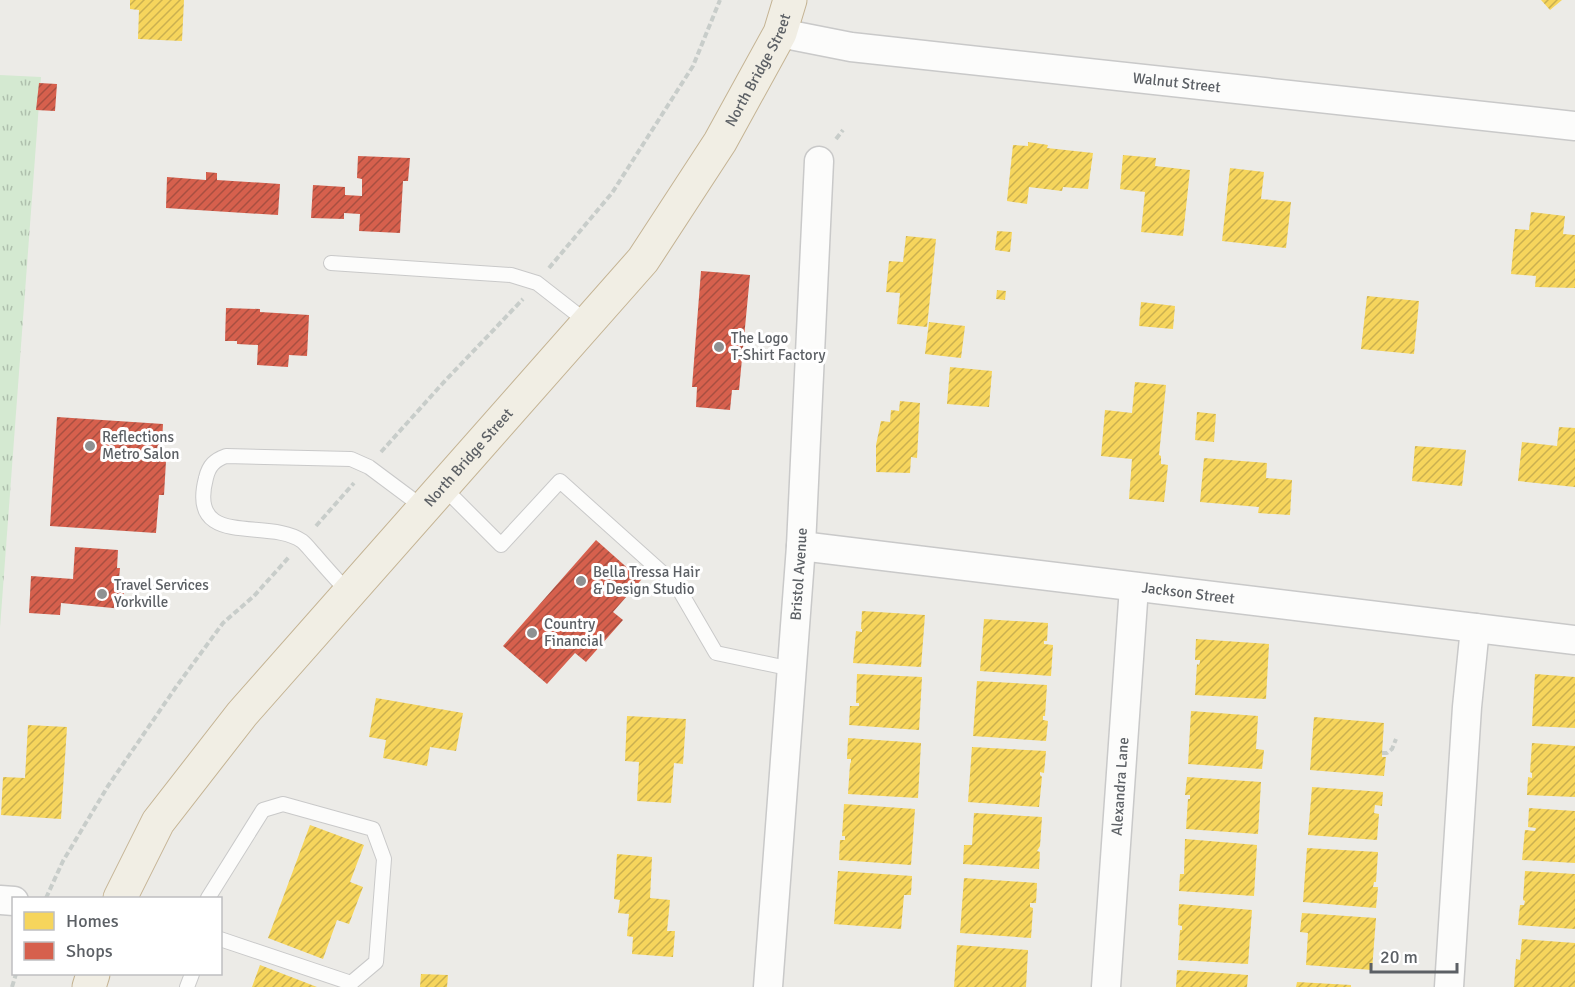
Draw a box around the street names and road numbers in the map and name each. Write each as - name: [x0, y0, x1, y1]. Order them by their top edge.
- street label: North Bridge Street: [721, 12, 794, 130]
- street label: Walnut Street: [1132, 69, 1222, 96]
- street label: North Bridge Street: [420, 405, 517, 510]
- street label: Bristol Avenue: [786, 527, 811, 621]
- street label: Jackson Street: [1141, 578, 1236, 608]
- street label: Alexandra Lane: [1108, 737, 1132, 836]

